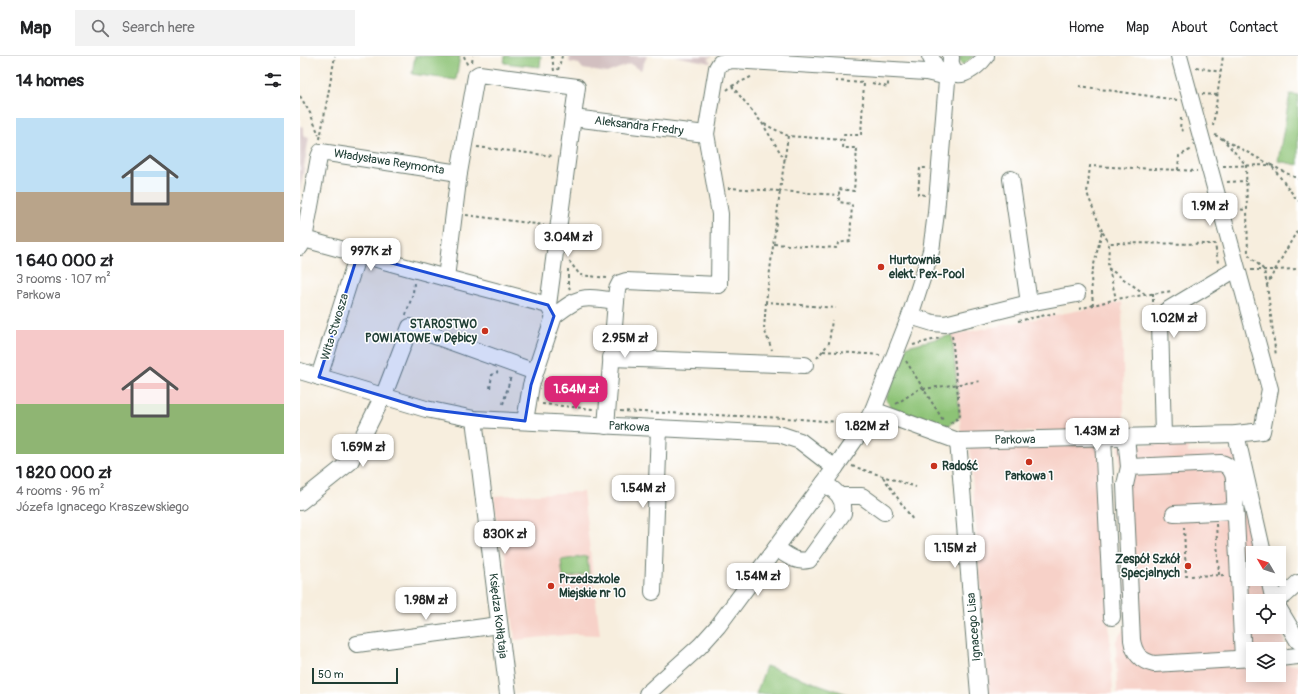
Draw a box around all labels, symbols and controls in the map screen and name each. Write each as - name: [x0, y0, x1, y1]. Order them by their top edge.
- search box: [75, 10, 355, 46]
- text: Map: [20, 16, 51, 40]
- icon: search: [89, 17, 111, 39]
- text: Search here: [121, 18, 195, 37]
- text: Home: [1069, 19, 1104, 36]
- text: Map: [1126, 19, 1149, 36]
- text: About: [1171, 19, 1207, 36]
- text: Contact: [1229, 19, 1278, 36]
- icon: filters: [262, 69, 284, 91]
- text: 14 homes: [16, 70, 84, 91]
- street label: Aleksandra Fredry: [594, 113, 684, 139]
- icon: home: [114, 144, 186, 216]
- street label: Władysława Reymonta: [333, 146, 446, 178]
- pin: 1.9M zł: [1173, 193, 1247, 227]
- text: 1.9M zł: [1192, 198, 1228, 214]
- pin: 3.04M zł: [527, 224, 609, 258]
- text: 3.04M zł: [544, 229, 592, 245]
- pin: 997K zł: [334, 238, 408, 272]
- text: 997K zł: [351, 243, 391, 259]
- text: 1 640 000 zł: [16, 250, 113, 271]
- place label: Hurtownia elekt. Pex-Pool: [888, 253, 965, 282]
- marker: Hurtownia elekt. Pex-Pool: [876, 262, 886, 272]
- text: 3 rooms · 107 m²: [16, 271, 111, 287]
- text: Parkowa: [16, 287, 60, 303]
- street label: Wita Stwosza: [318, 291, 352, 362]
- pin: 1.02M zł: [1133, 305, 1215, 339]
- text: 1.02M zł: [1151, 310, 1197, 326]
- place label: STAROSTWO POWIATOWE w Dębicy: [365, 317, 478, 346]
- pin: 2.95M zł: [584, 325, 666, 359]
- marker: STAROSTWO POWIATOWE w Dębicy: [480, 326, 490, 336]
- text: 2.95M zł: [602, 330, 648, 346]
- icon: home: [114, 356, 186, 428]
- pin: 1.64M zł: [535, 376, 617, 410]
- text: 1.64M zł: [553, 381, 599, 397]
- pin: 1.82M zł: [826, 413, 908, 447]
- street label: Parkowa: [608, 418, 650, 436]
- text: 1.82M zł: [845, 418, 889, 434]
- pin: 1.43M zł: [1056, 418, 1138, 452]
- text: 1.43M zł: [1075, 423, 1119, 439]
- street label: Parkowa: [994, 432, 1036, 448]
- pin: 1.69M zł: [322, 434, 404, 468]
- text: 1.69M zł: [341, 439, 385, 455]
- marker: Parkowa 1: [1024, 457, 1034, 467]
- place label: Radość: [942, 459, 978, 474]
- marker: Radość: [929, 461, 939, 471]
- text: 1 820 000 zł: [16, 462, 111, 483]
- place label: Parkowa 1: [1005, 469, 1053, 484]
- pin: 1.54M zł: [602, 475, 684, 509]
- text: 1.54M zł: [621, 480, 665, 496]
- text: 4 rooms · 96 m²: [16, 483, 104, 499]
- text: Józefa Ignacego Kraszewskiego: [16, 499, 189, 515]
- pin: 830K zł: [468, 521, 542, 555]
- text: 830K zł: [483, 526, 527, 542]
- pin: 1.15M zł: [914, 535, 996, 569]
- text: 1.15M zł: [934, 540, 976, 556]
- north arrow: [1246, 546, 1286, 586]
- map controls: [1246, 546, 1286, 682]
- place label: Zespół Szkół Specjalnych: [1115, 552, 1181, 581]
- marker: Zespół Szkół Specjalnych: [1183, 561, 1193, 571]
- pin: 1.54M zł: [717, 563, 799, 597]
- text: 1.54M zł: [736, 568, 780, 584]
- street label: Księdza Kołłątaja: [485, 572, 511, 660]
- place label: Przedszkole Miejskie nr 10: [559, 572, 626, 601]
- marker: Przedszkole Miejskie nr 10: [546, 581, 556, 591]
- pin: 1.98M zł: [385, 587, 467, 621]
- text: 1.98M zł: [404, 592, 448, 608]
- street label: Ignacego Lisa: [963, 592, 984, 662]
- button: locate: [1246, 594, 1286, 634]
- button: layers: [1246, 642, 1286, 682]
- scale bar: [312, 666, 398, 685]
- text: 50 m: [318, 668, 344, 681]

